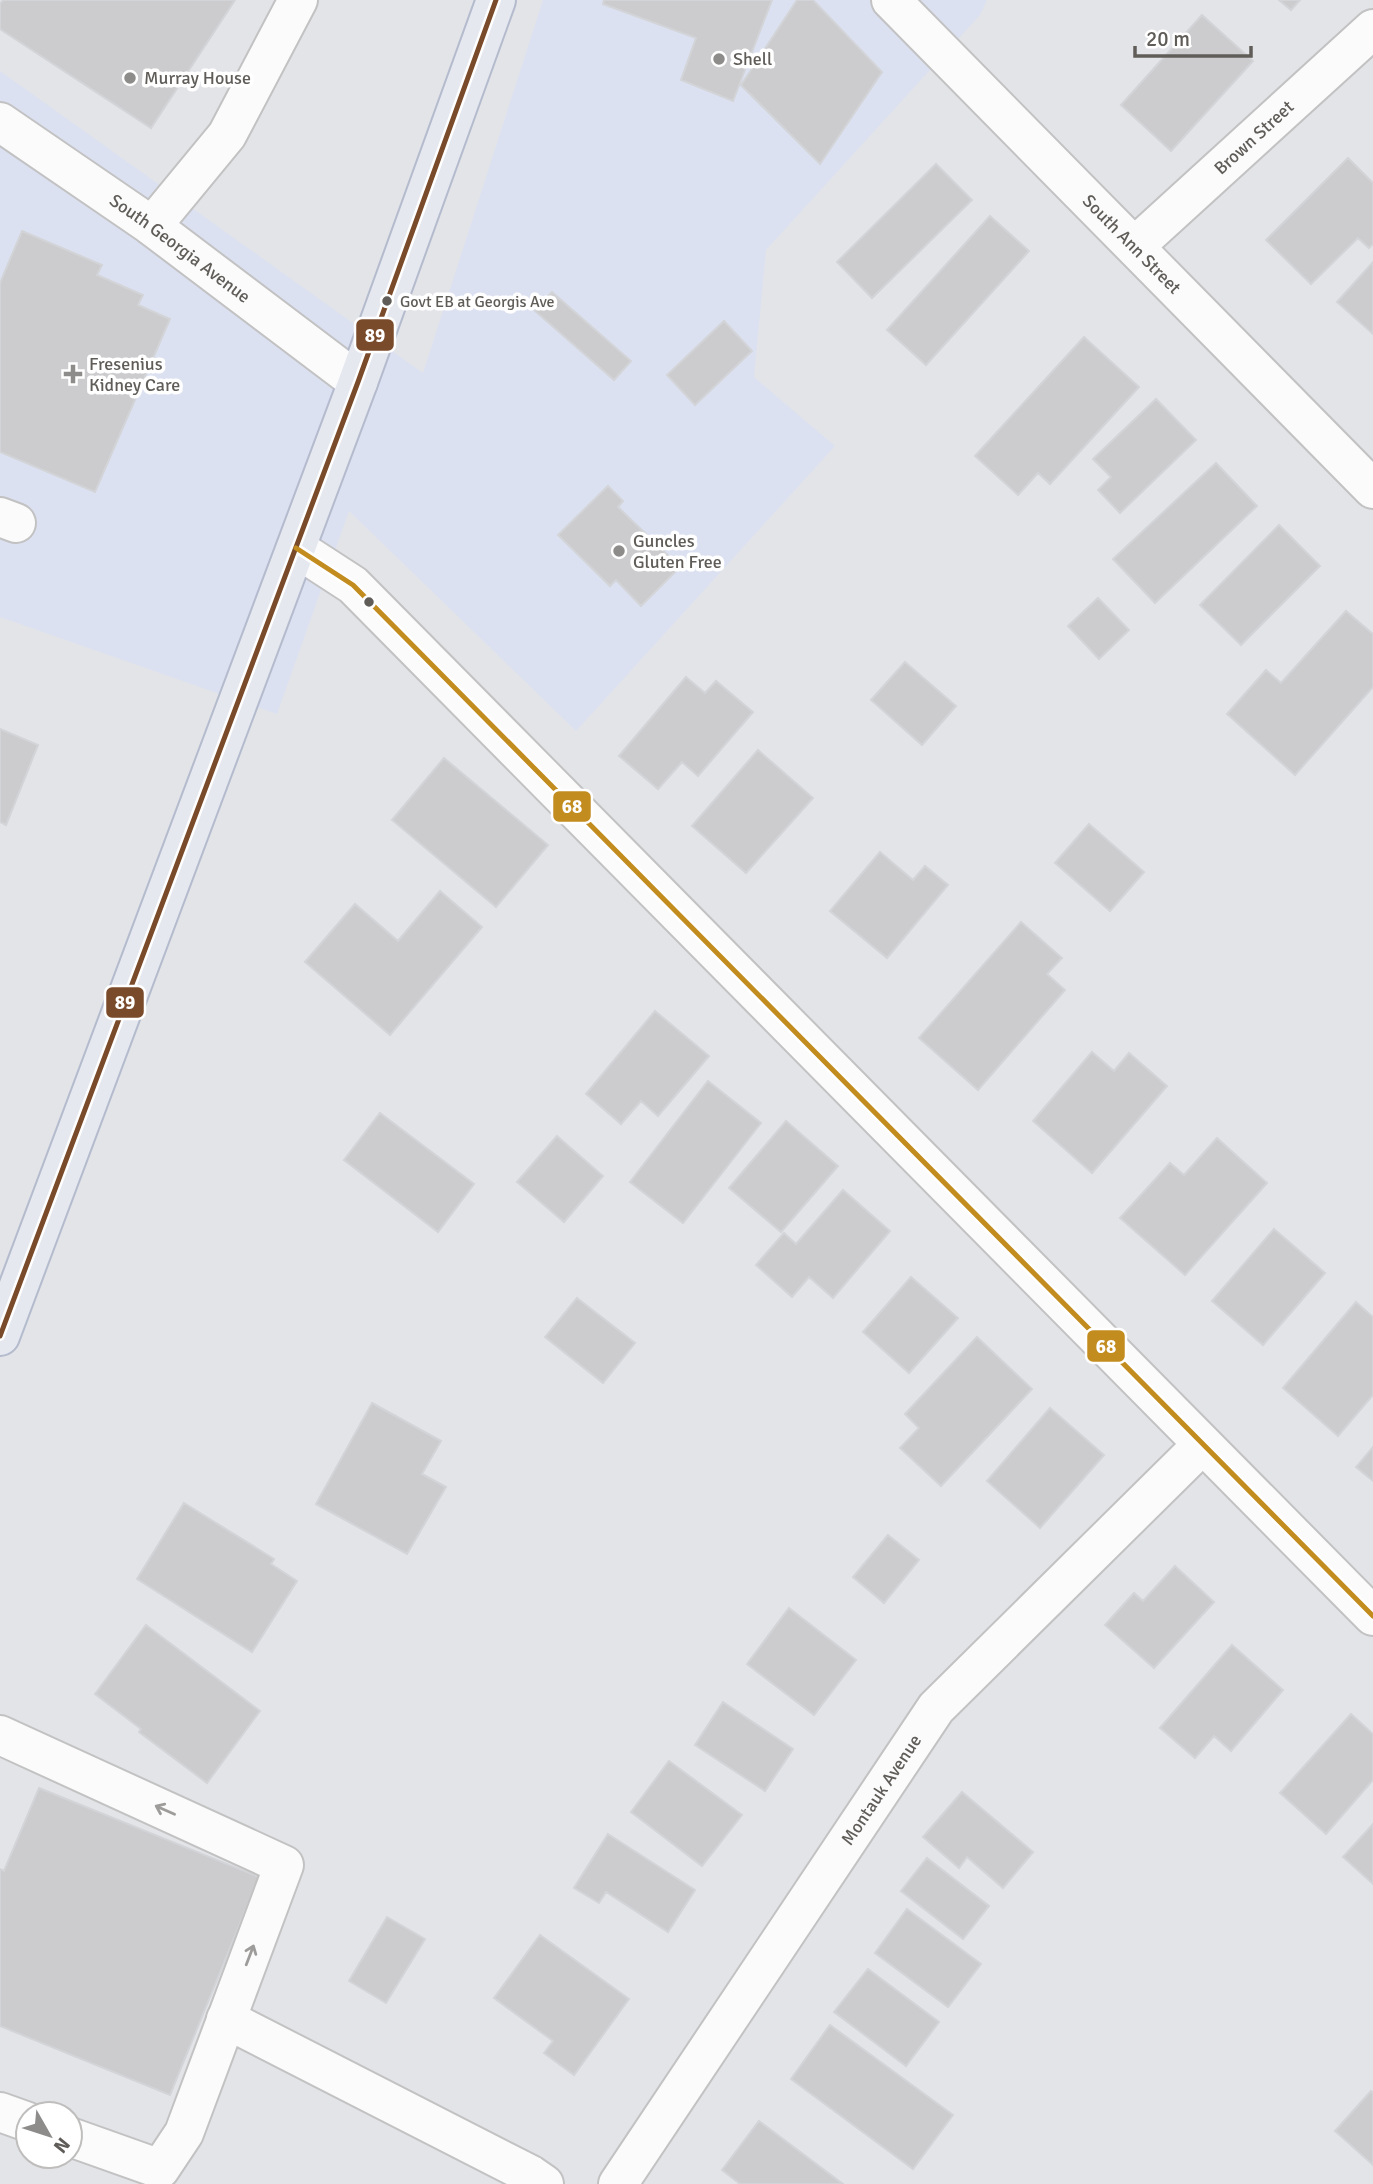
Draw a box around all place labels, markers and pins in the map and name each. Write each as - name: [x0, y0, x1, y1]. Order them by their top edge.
- place label: Shell: [733, 48, 772, 70]
- marker: Shell: [711, 51, 727, 67]
- place label: Murray House: [144, 67, 251, 89]
- marker: Murray House: [122, 70, 138, 86]
- place label: Govt EB at Georgis Ave: [400, 292, 555, 312]
- marker: Govt EB at Georgis Ave: [380, 294, 394, 308]
- place label: Fresenius Kidney Care: [89, 353, 180, 396]
- marker: Fresenius Kidney Care: [63, 364, 83, 384]
- place label: Guncles Gluten Free: [633, 530, 722, 573]
- marker: Guncles Gluten Free: [611, 543, 627, 559]
- unlabelled marker: [362, 595, 376, 609]

